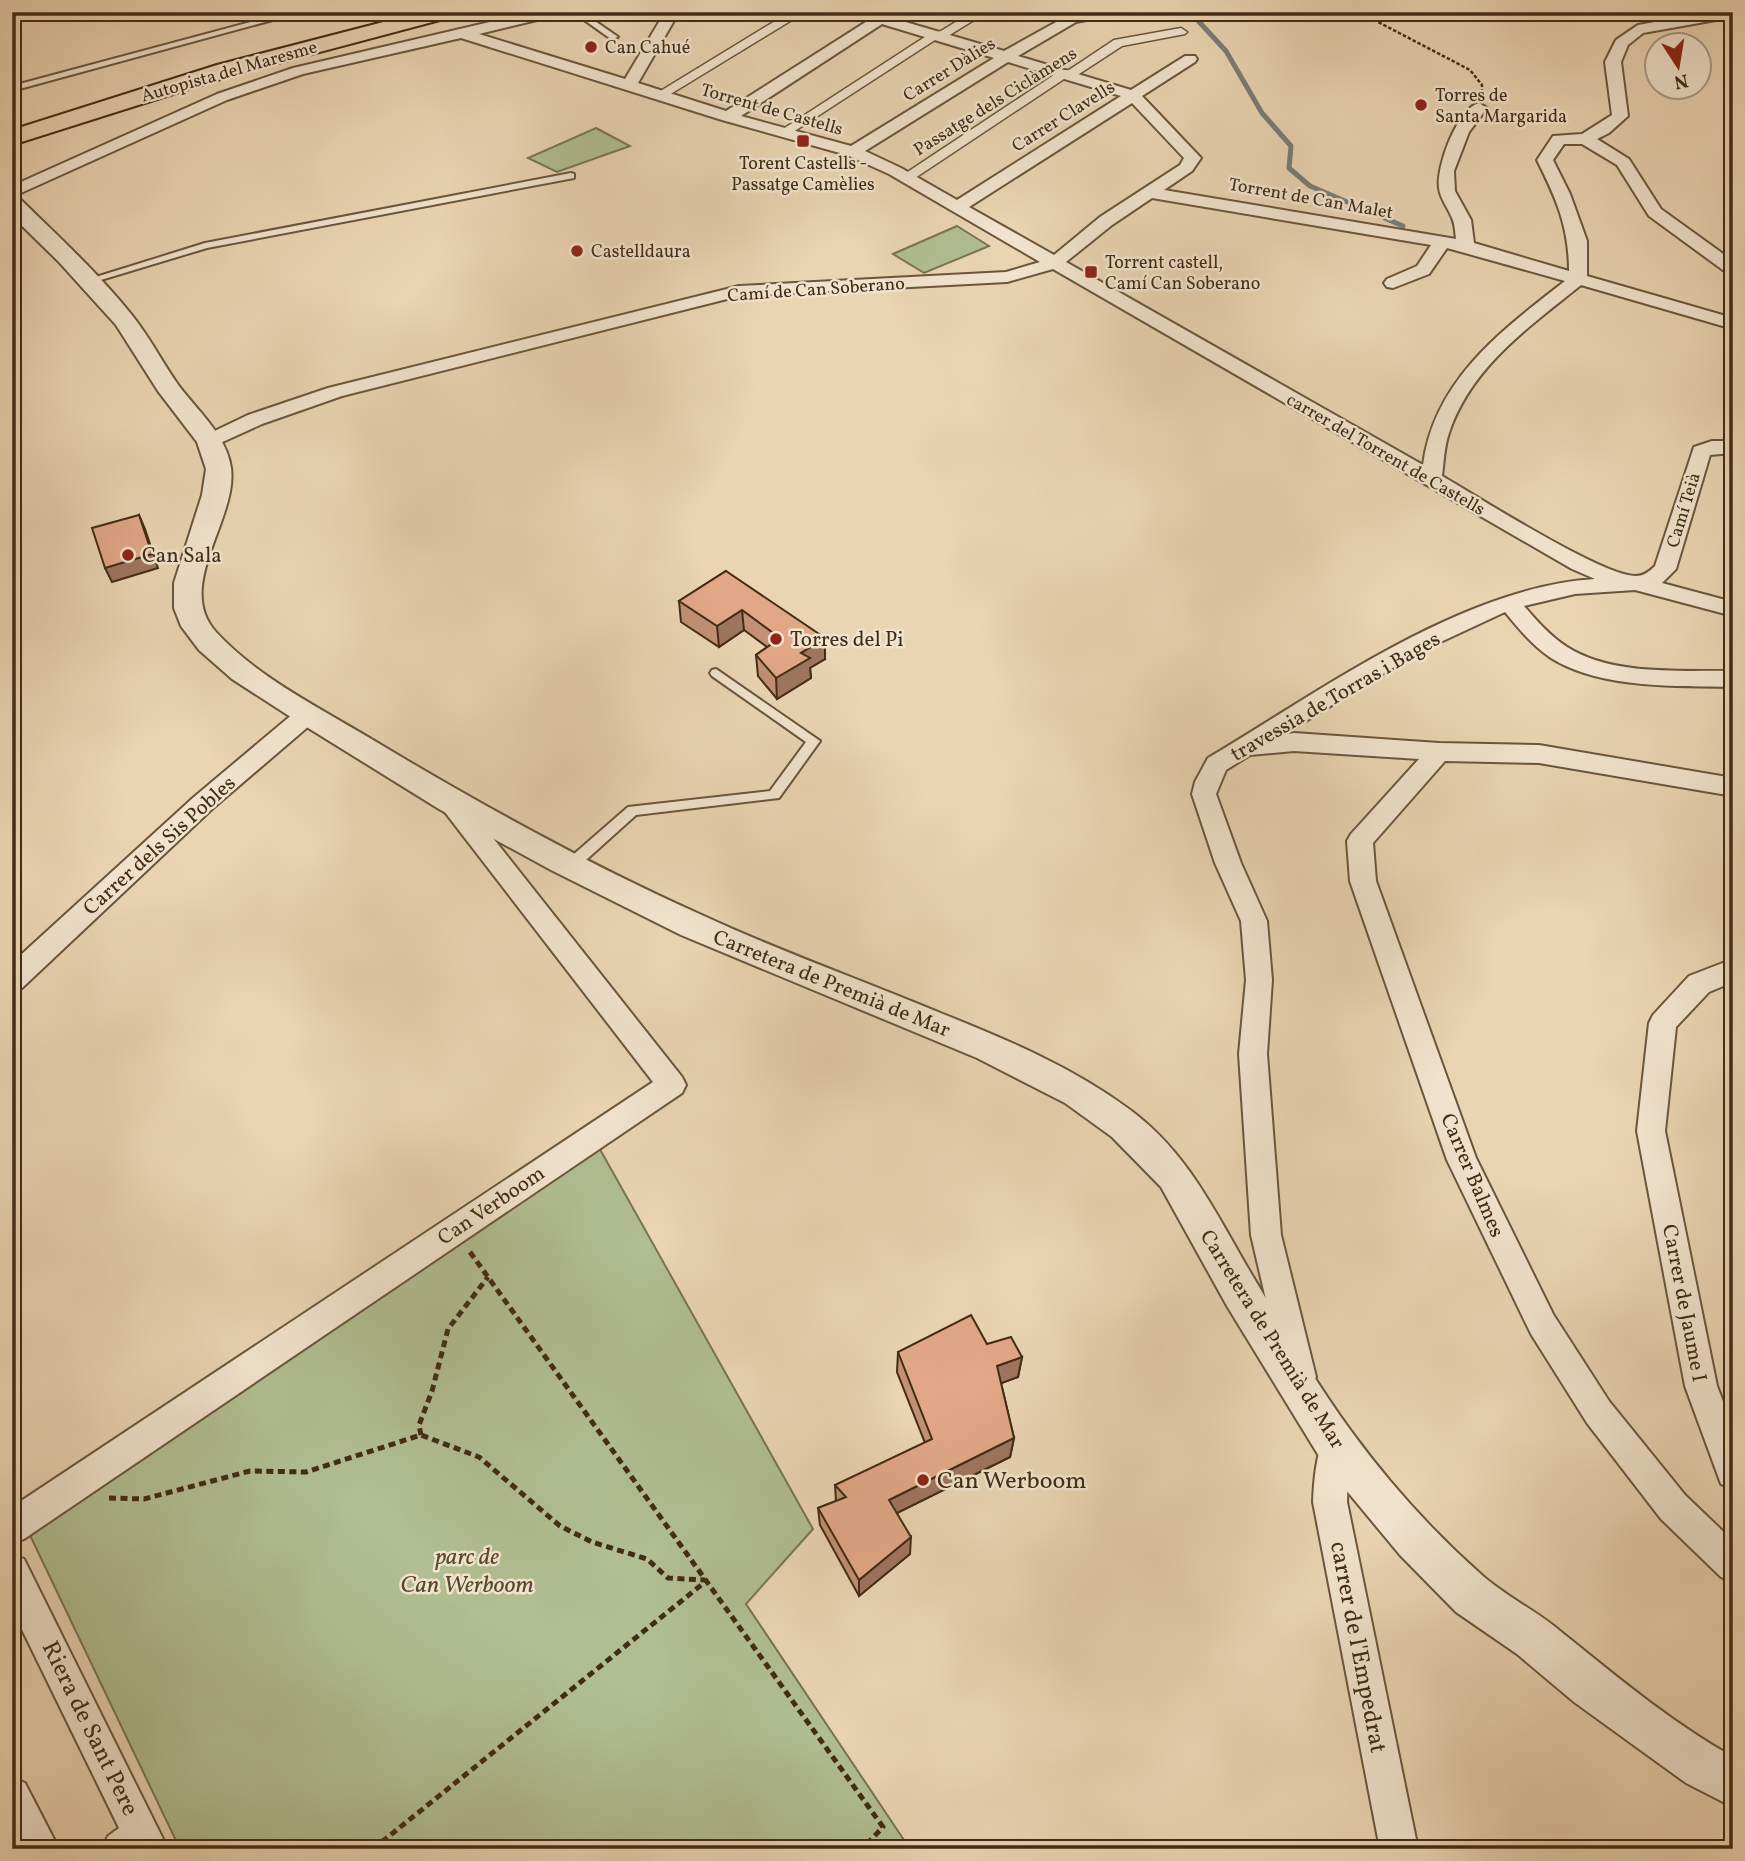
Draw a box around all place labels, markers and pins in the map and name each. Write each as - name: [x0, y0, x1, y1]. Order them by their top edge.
- place label: Can Cahué: [605, 36, 690, 61]
- marker: Can Cahué: [583, 39, 599, 55]
- place label: Torres de Santa Margarida: [1435, 84, 1567, 130]
- marker: Torres de Santa Margarida: [1413, 97, 1429, 113]
- marker: Torent Castells - Passatge Camèlies: [795, 133, 811, 149]
- place label: Torent Castells - Passatge Camèlies: [731, 152, 875, 198]
- place label: Castelldaura: [591, 240, 691, 265]
- marker: Castelldaura: [569, 243, 585, 259]
- place label: Torrent castell, Camí Can Soberano: [1105, 251, 1260, 297]
- marker: Torrent castell, Camí Can Soberano: [1083, 264, 1099, 280]
- place label: Can Sala: [142, 542, 222, 571]
- marker: Can Sala: [120, 547, 136, 563]
- place label: Torres del Pi: [790, 626, 904, 655]
- marker: Torres del Pi: [768, 631, 784, 647]
- place label: Can Werboom: [937, 1465, 1087, 1499]
- marker: Can Werboom: [915, 1472, 931, 1488]

